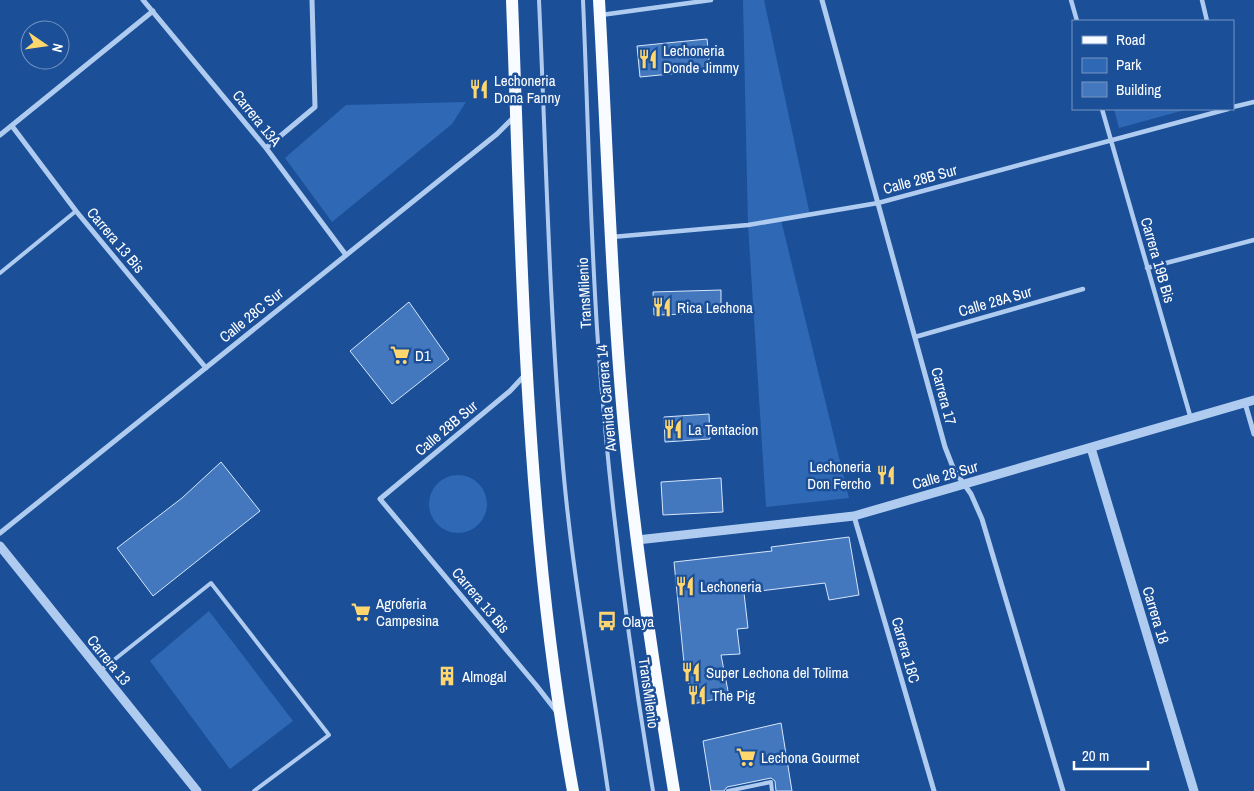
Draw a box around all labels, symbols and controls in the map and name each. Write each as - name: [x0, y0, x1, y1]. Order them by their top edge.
- north arrow: [20, 20, 70, 70]
- legend: [1072, 20, 1234, 110]
- text: Road: [1116, 29, 1145, 50]
- place label: Lechoneria Donde Jimmy: [663, 40, 740, 78]
- text: N: [48, 42, 67, 54]
- restaurant icon: Lechoneria Donde Jimmy: [637, 48, 659, 70]
- text: Park: [1116, 54, 1142, 75]
- place label: Lechoneria Dona Fanny: [494, 70, 561, 108]
- restaurant icon: Lechoneria Dona Fanny: [468, 78, 490, 100]
- text: Building: [1116, 79, 1161, 100]
- street label: Carrera 13A: [228, 85, 287, 151]
- street label: Calle 28B Sur: [881, 159, 959, 199]
- street label: Carrera 13 Bis: [82, 203, 150, 277]
- street label: Carrera 19B Bis: [1136, 215, 1180, 305]
- street label: TransMilenio: [572, 257, 596, 329]
- street label: Calle 28A Sur: [956, 281, 1034, 321]
- street label: Calle 28C Sur: [215, 283, 287, 347]
- restaurant icon: Rica Lechona: [651, 296, 673, 318]
- place label: Rica Lechona: [677, 297, 753, 318]
- supermarket icon: D1: [389, 344, 411, 366]
- street label: Avenida Carrera 14: [591, 344, 621, 453]
- place label: D1: [415, 345, 431, 366]
- street label: Carrera 17: [926, 365, 962, 427]
- street label: Calle 28B Sur: [410, 396, 482, 460]
- restaurant icon: La Tentacion: [662, 418, 684, 440]
- place label: La Tentacion: [688, 419, 758, 440]
- place label: Lechoneria Don Fercho: [807, 456, 871, 494]
- street label: Calle 28 Sur: [910, 456, 980, 494]
- restaurant icon: Lechoneria Don Fercho: [875, 464, 897, 486]
- street label: Carrera 13 Bis: [447, 563, 515, 637]
- restaurant icon: Lechoneria: [674, 575, 696, 597]
- place label: Lechoneria: [700, 576, 762, 597]
- street label: Carrera 18: [1137, 584, 1175, 646]
- place label: Agroferia Campesina: [375, 593, 439, 631]
- supermarket icon: Agroferia Campesina: [350, 601, 372, 623]
- bus stop icon: Olaya: [596, 610, 618, 632]
- place label: Olaya: [622, 611, 654, 632]
- street label: Carrera 18C: [887, 615, 925, 686]
- street label: Carrera 13: [82, 631, 136, 690]
- street label: TransMilenio: [634, 656, 664, 730]
- restaurant icon: Super Lechona del Tolima: [680, 661, 702, 683]
- place label: Super Lechona del Tolima: [706, 662, 849, 683]
- building icon: Almogal: [436, 665, 458, 687]
- place label: Almogal: [461, 666, 506, 687]
- restaurant icon: The Pig: [686, 684, 708, 706]
- place label: The Pig: [712, 685, 755, 706]
- scale bar: [1074, 738, 1148, 770]
- text: 20 m: [1082, 745, 1109, 766]
- supermarket icon: Lechona Gourmet: [735, 746, 757, 768]
- place label: Lechona Gourmet: [761, 747, 860, 768]

